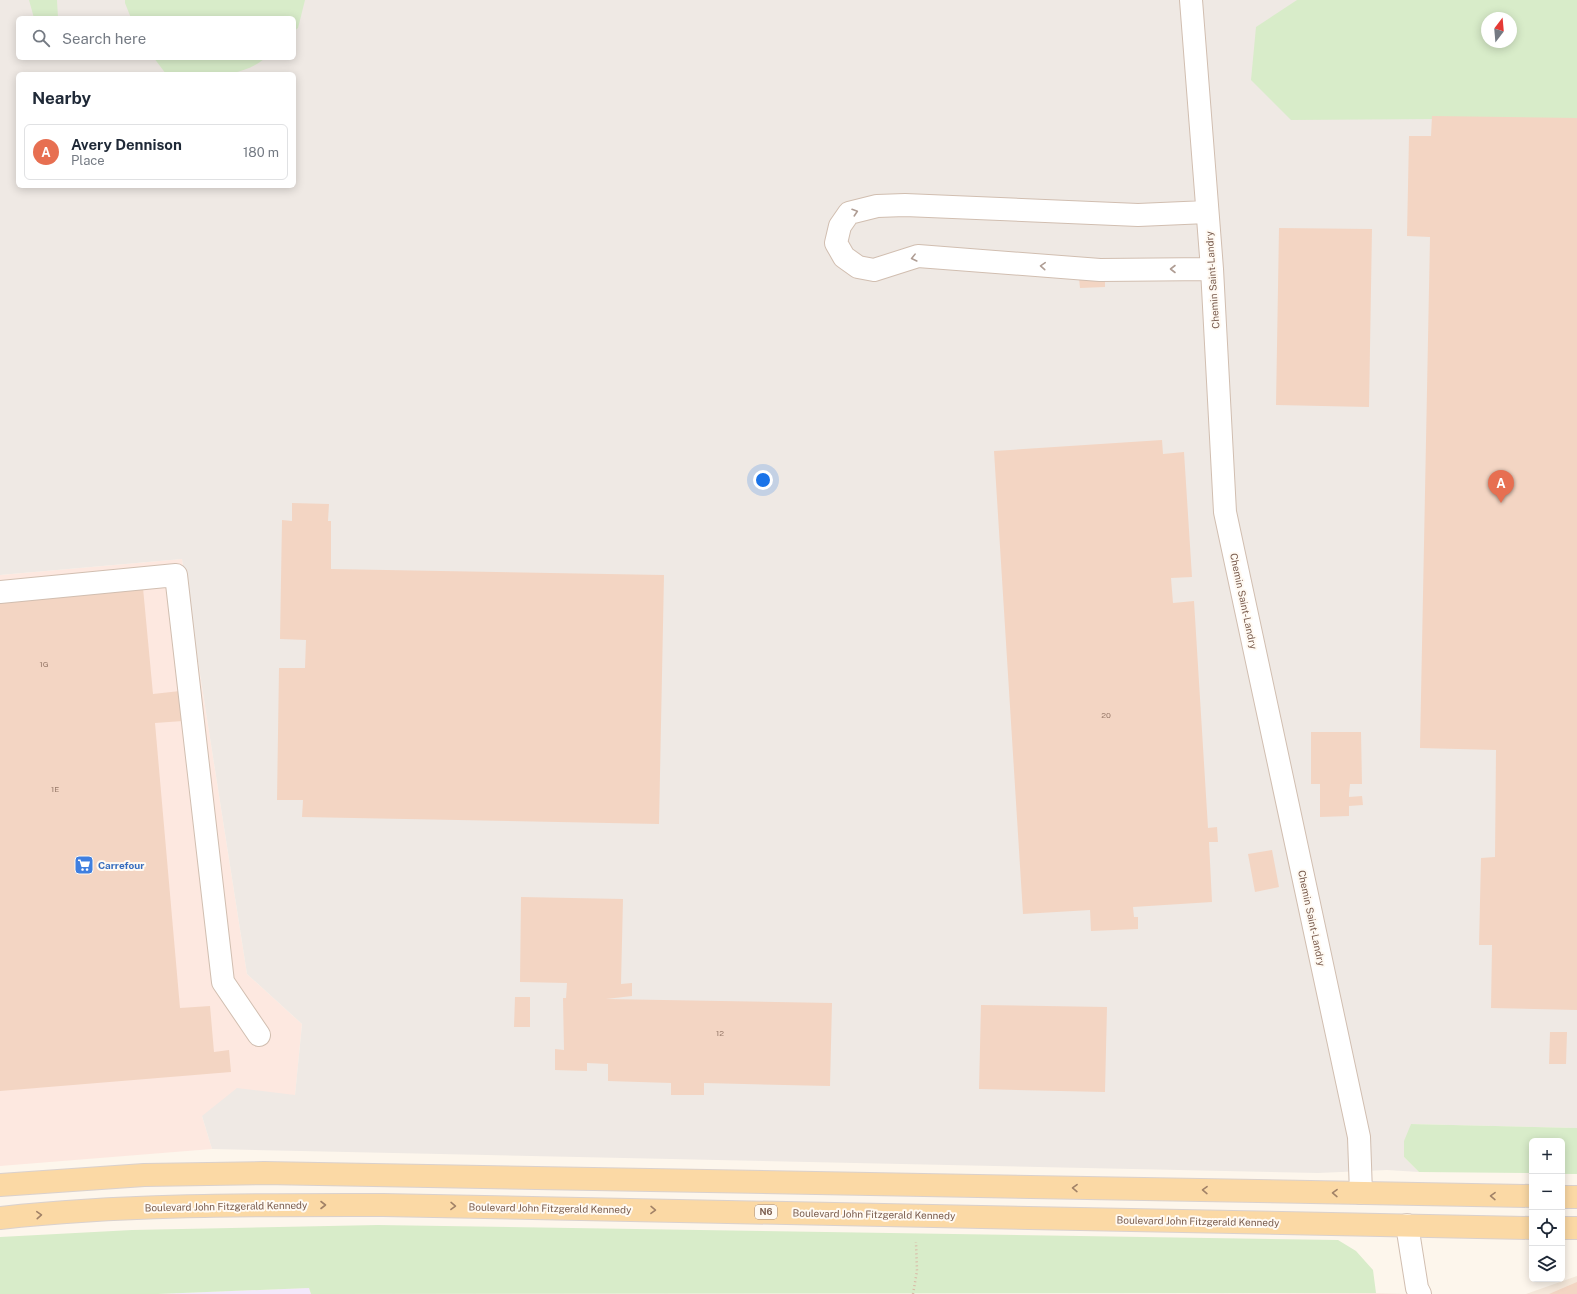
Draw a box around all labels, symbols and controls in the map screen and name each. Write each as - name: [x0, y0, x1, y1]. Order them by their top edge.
- north arrow: [1481, 12, 1517, 48]
- search box: [16, 16, 296, 60]
- icon: search: [30, 27, 52, 49]
- text: Search here: [62, 30, 146, 47]
- text: Nearby: [32, 88, 91, 108]
- text: Avery Dennison: [71, 136, 182, 153]
- text: A: [41, 145, 51, 160]
- text: 180 m: [243, 145, 279, 160]
- text: Place: [71, 153, 105, 168]
- one-way arrow: [851, 208, 858, 217]
- street label: Chemin Saint-Landry: [1203, 230, 1221, 329]
- one-way arrow: [910, 254, 917, 262]
- one-way arrow: [1040, 261, 1046, 270]
- one-way arrow: [1170, 265, 1176, 273]
- your location: [753, 470, 773, 490]
- pin: A: [1488, 470, 1514, 503]
- street label: Chemin Saint-Landry: [1228, 552, 1260, 651]
- house number: 1G: [39, 659, 49, 669]
- house number: 20: [1101, 710, 1111, 720]
- house number: 1E: [51, 784, 59, 794]
- supermarket icon: Carrefour: [73, 854, 95, 876]
- place label: Carrefour: [98, 859, 144, 871]
- street label: Chemin Saint-Landry: [1296, 869, 1328, 968]
- house number: 12: [716, 1028, 724, 1038]
- map controls: [1529, 1138, 1565, 1282]
- button: +: [1529, 1138, 1565, 1174]
- button: −: [1529, 1174, 1565, 1210]
- one-way arrow: [1072, 1184, 1078, 1192]
- one-way arrow: [1202, 1186, 1208, 1194]
- one-way arrow: [1332, 1188, 1338, 1197]
- one-way arrow: [1490, 1191, 1496, 1200]
- street label: Boulevard John Fitzgerald Kennedy: [145, 1199, 308, 1213]
- one-way arrow: [320, 1201, 326, 1209]
- street label: Boulevard John Fitzgerald Kennedy: [469, 1201, 632, 1215]
- one-way arrow: [450, 1202, 456, 1210]
- road number: N6: [755, 1205, 777, 1219]
- one-way arrow: [650, 1206, 656, 1214]
- street label: Boulevard John Fitzgerald Kennedy: [793, 1207, 956, 1221]
- one-way arrow: [36, 1210, 42, 1219]
- button: locate: [1529, 1210, 1565, 1246]
- street label: Boulevard John Fitzgerald Kennedy: [1117, 1214, 1280, 1228]
- button: layers: [1529, 1246, 1565, 1282]

